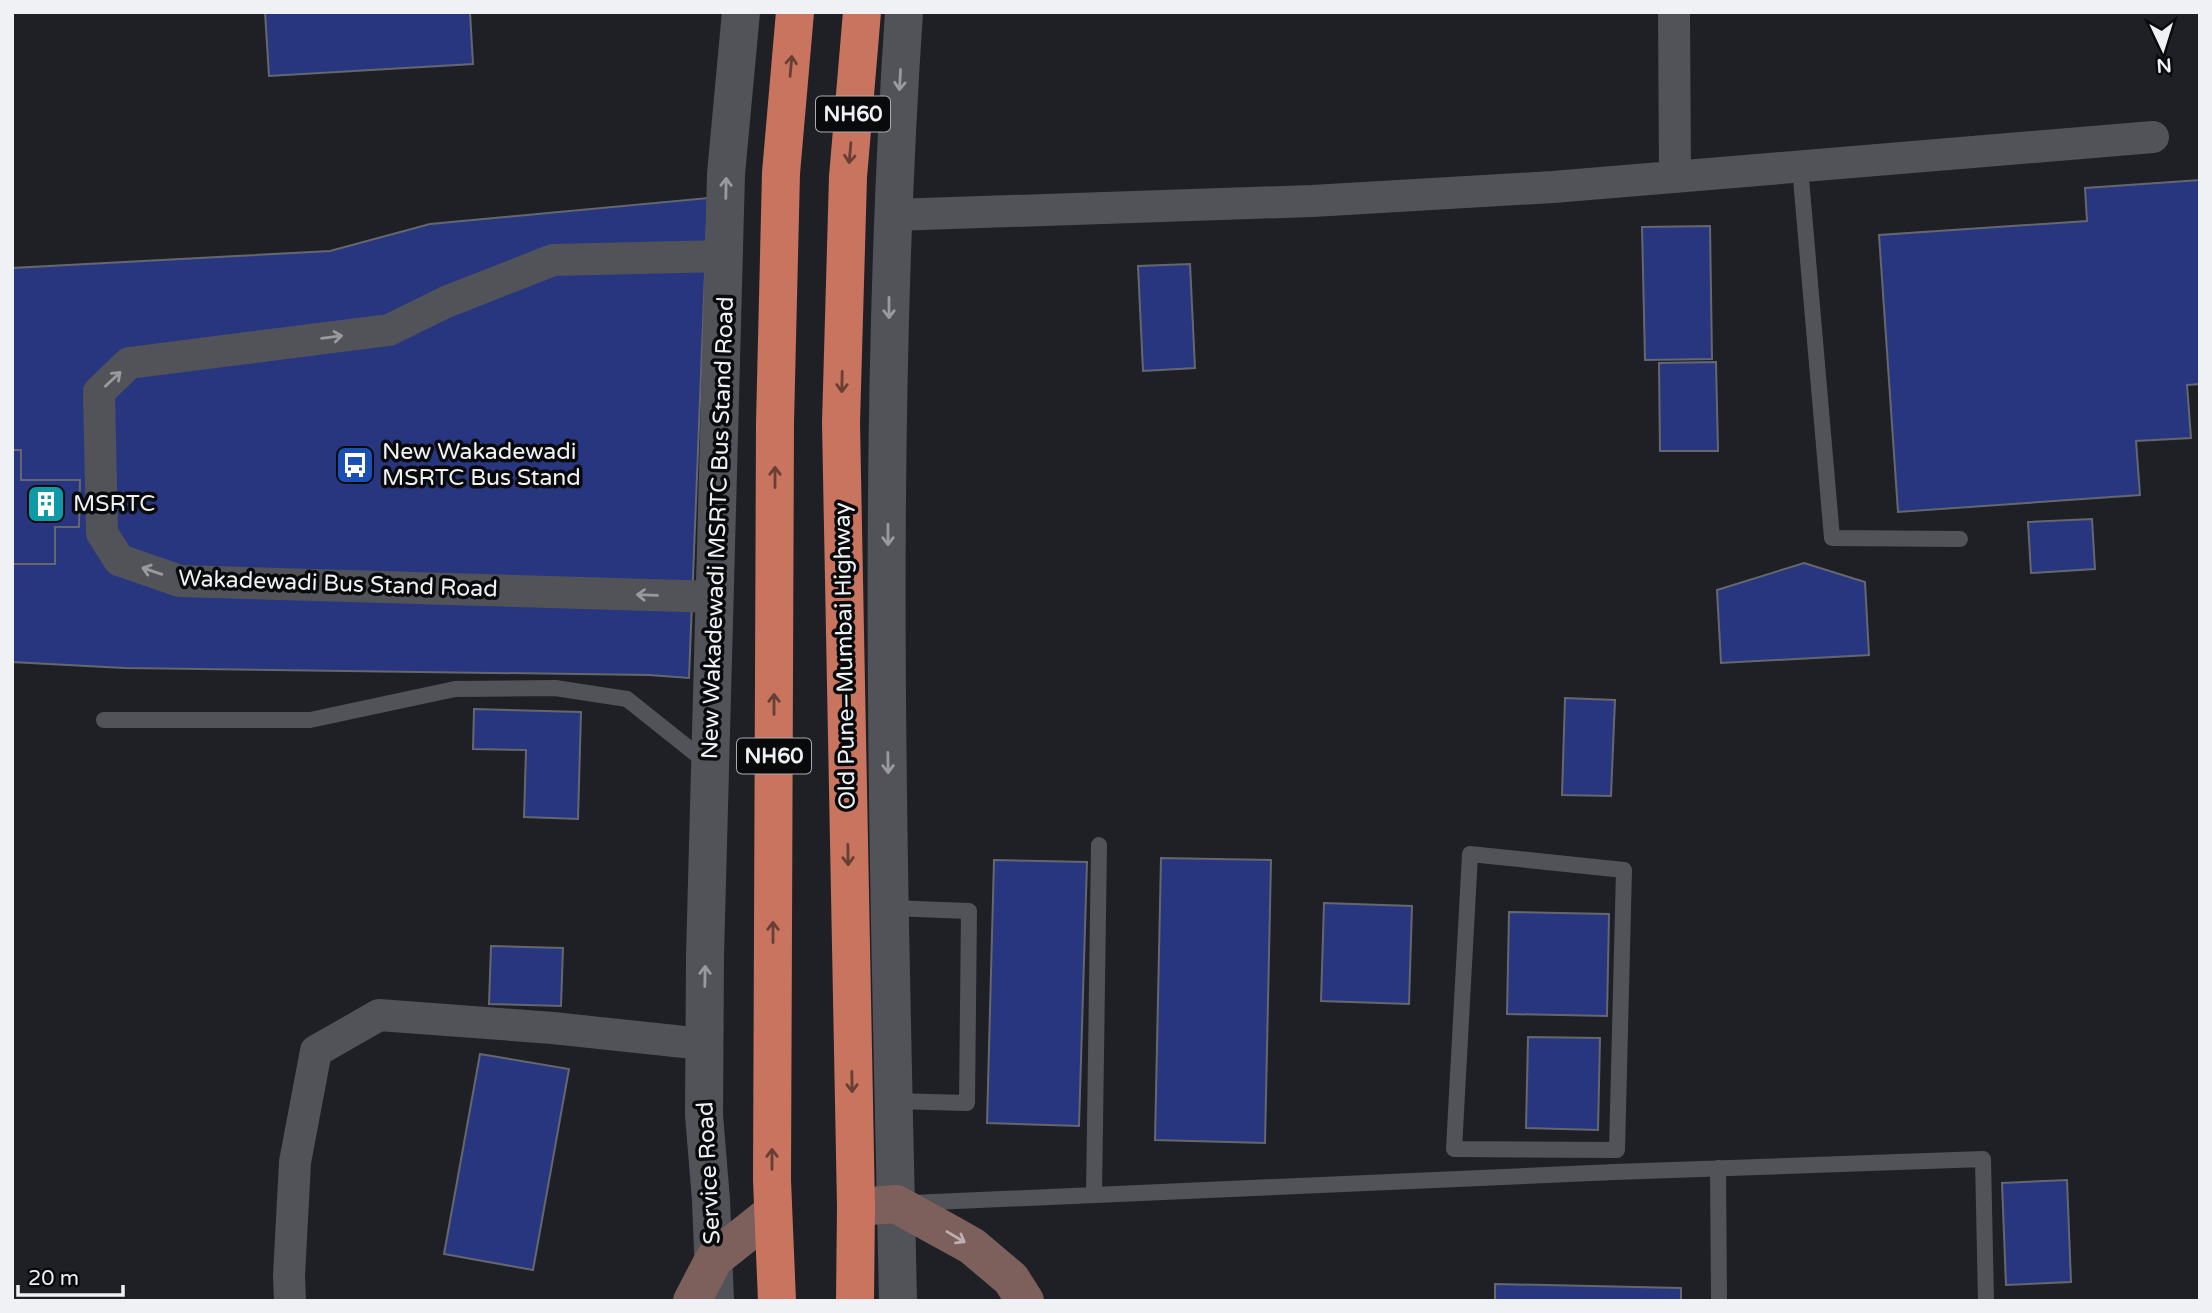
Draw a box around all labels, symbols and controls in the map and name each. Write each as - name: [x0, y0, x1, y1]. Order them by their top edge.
- north arrow: [2128, 14, 2198, 84]
- text: N: [2156, 53, 2172, 76]
- one-way arrow: [785, 56, 798, 78]
- one-way arrow: [893, 69, 906, 92]
- road number: NH60: [816, 96, 890, 132]
- one-way arrow: [843, 142, 856, 164]
- one-way arrow: [719, 176, 733, 199]
- street label: New Wakadewadi MSRTC Bus Stand Road: [696, 296, 740, 760]
- one-way arrow: [882, 296, 896, 319]
- one-way arrow: [321, 331, 343, 344]
- one-way arrow: [104, 370, 121, 387]
- one-way arrow: [836, 371, 849, 394]
- place label: New Wakadewadi MSRTC Bus Stand: [382, 438, 581, 492]
- bus stop icon: New Wakadewadi MSRTC Bus Stand: [334, 444, 376, 486]
- one-way arrow: [768, 465, 782, 488]
- building icon: MSRTC: [25, 483, 67, 525]
- place label: MSRTC: [73, 490, 155, 518]
- street label: Old Pune–Mumbai Highway: [828, 502, 862, 810]
- one-way arrow: [881, 523, 895, 546]
- one-way arrow: [142, 564, 164, 576]
- street label: Wakadewadi Bus Stand Road: [178, 564, 498, 604]
- one-way arrow: [636, 588, 659, 602]
- one-way arrow: [767, 693, 781, 716]
- road number: NH60: [737, 738, 811, 774]
- one-way arrow: [881, 751, 894, 774]
- one-way arrow: [842, 843, 855, 866]
- one-way arrow: [766, 920, 780, 943]
- one-way arrow: [698, 965, 711, 988]
- one-way arrow: [846, 1071, 859, 1094]
- street label: Service Road: [691, 1101, 727, 1245]
- one-way arrow: [765, 1148, 779, 1171]
- one-way arrow: [945, 1230, 965, 1244]
- scale bar: [18, 1254, 122, 1298]
- text: 20 m: [28, 1266, 79, 1291]

